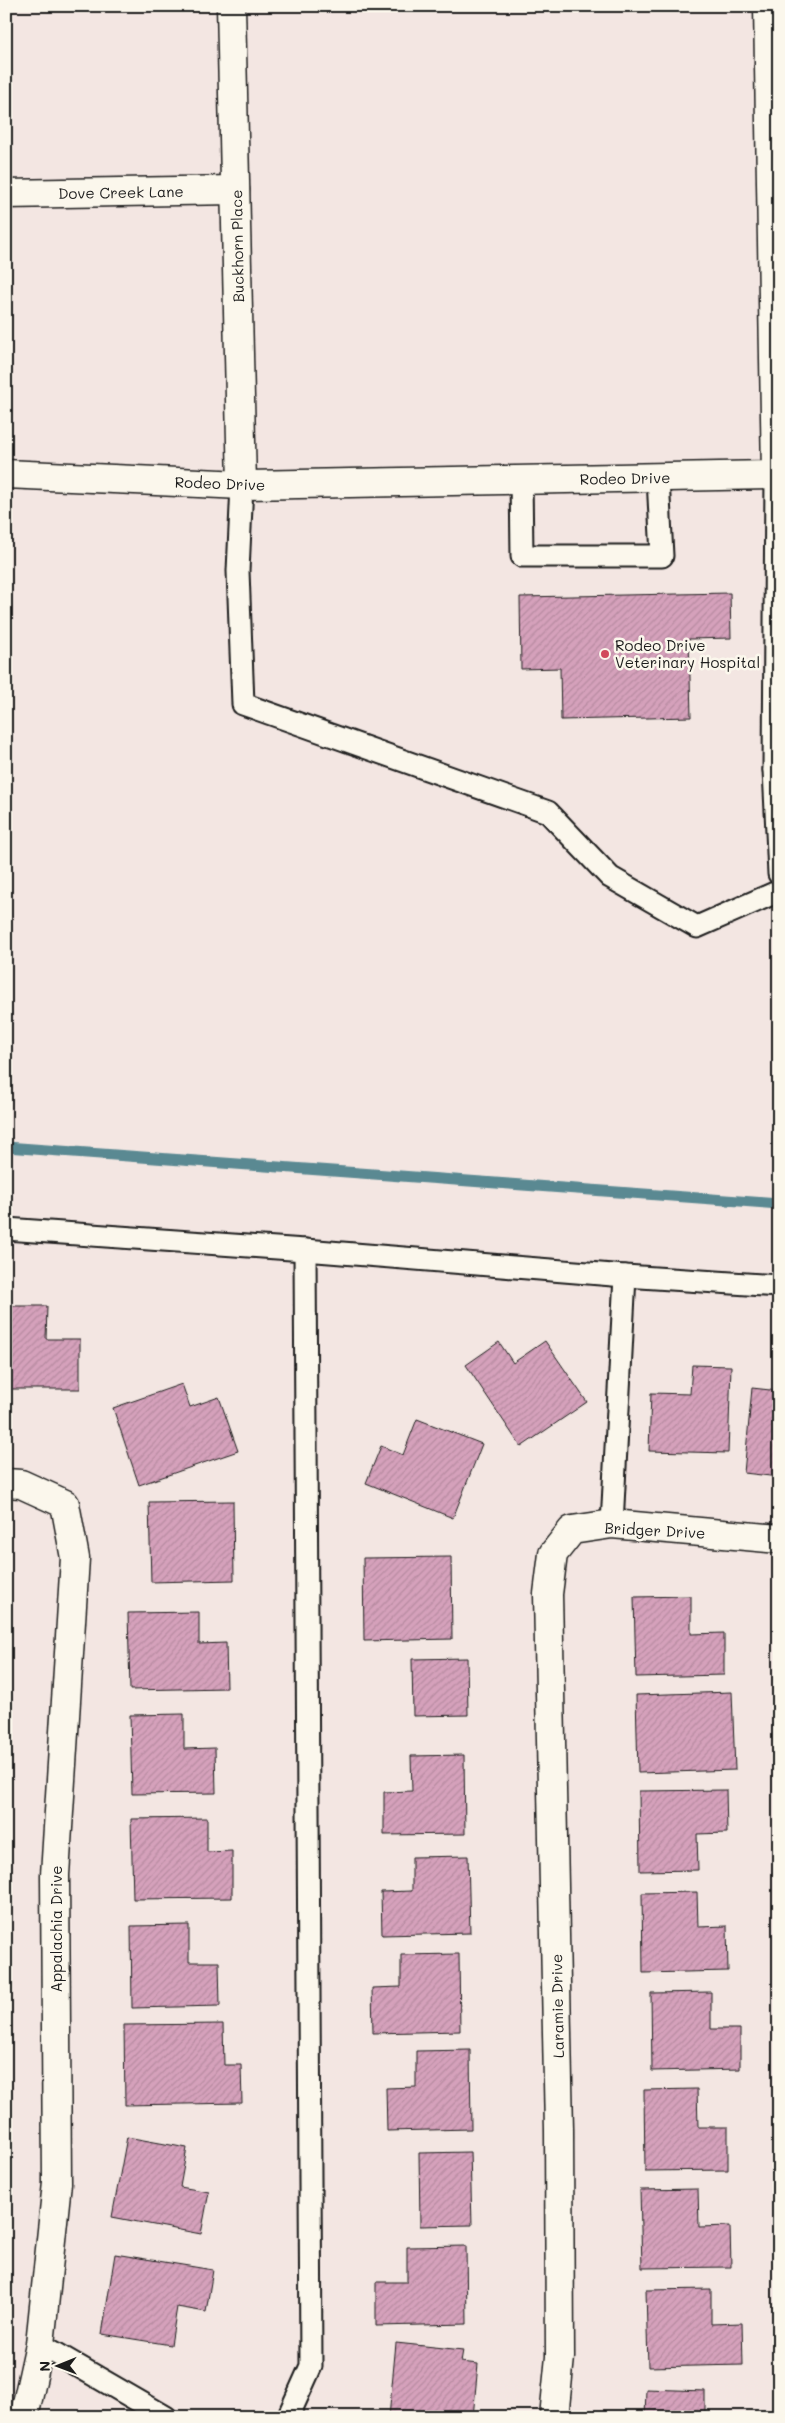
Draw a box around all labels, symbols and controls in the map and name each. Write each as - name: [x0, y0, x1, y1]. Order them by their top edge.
- street label: Dove Creek Lane: [58, 181, 184, 203]
- street label: Buckhorn Place: [226, 189, 248, 303]
- street label: Rodeo Drive: [580, 467, 670, 489]
- street label: Rodeo Drive: [174, 471, 266, 495]
- place label: Rodeo Drive Veterinary Hospital: [615, 635, 760, 672]
- marker: Rodeo Drive Veterinary Hospital: [599, 648, 611, 660]
- street label: Bridger Drive: [604, 1517, 706, 1543]
- street label: Appalachia Drive: [46, 1865, 66, 1993]
- street label: Laramie Drive: [546, 1954, 568, 2058]
- north arrow: [32, 2340, 82, 2390]
- text: N: [35, 2361, 54, 2372]

